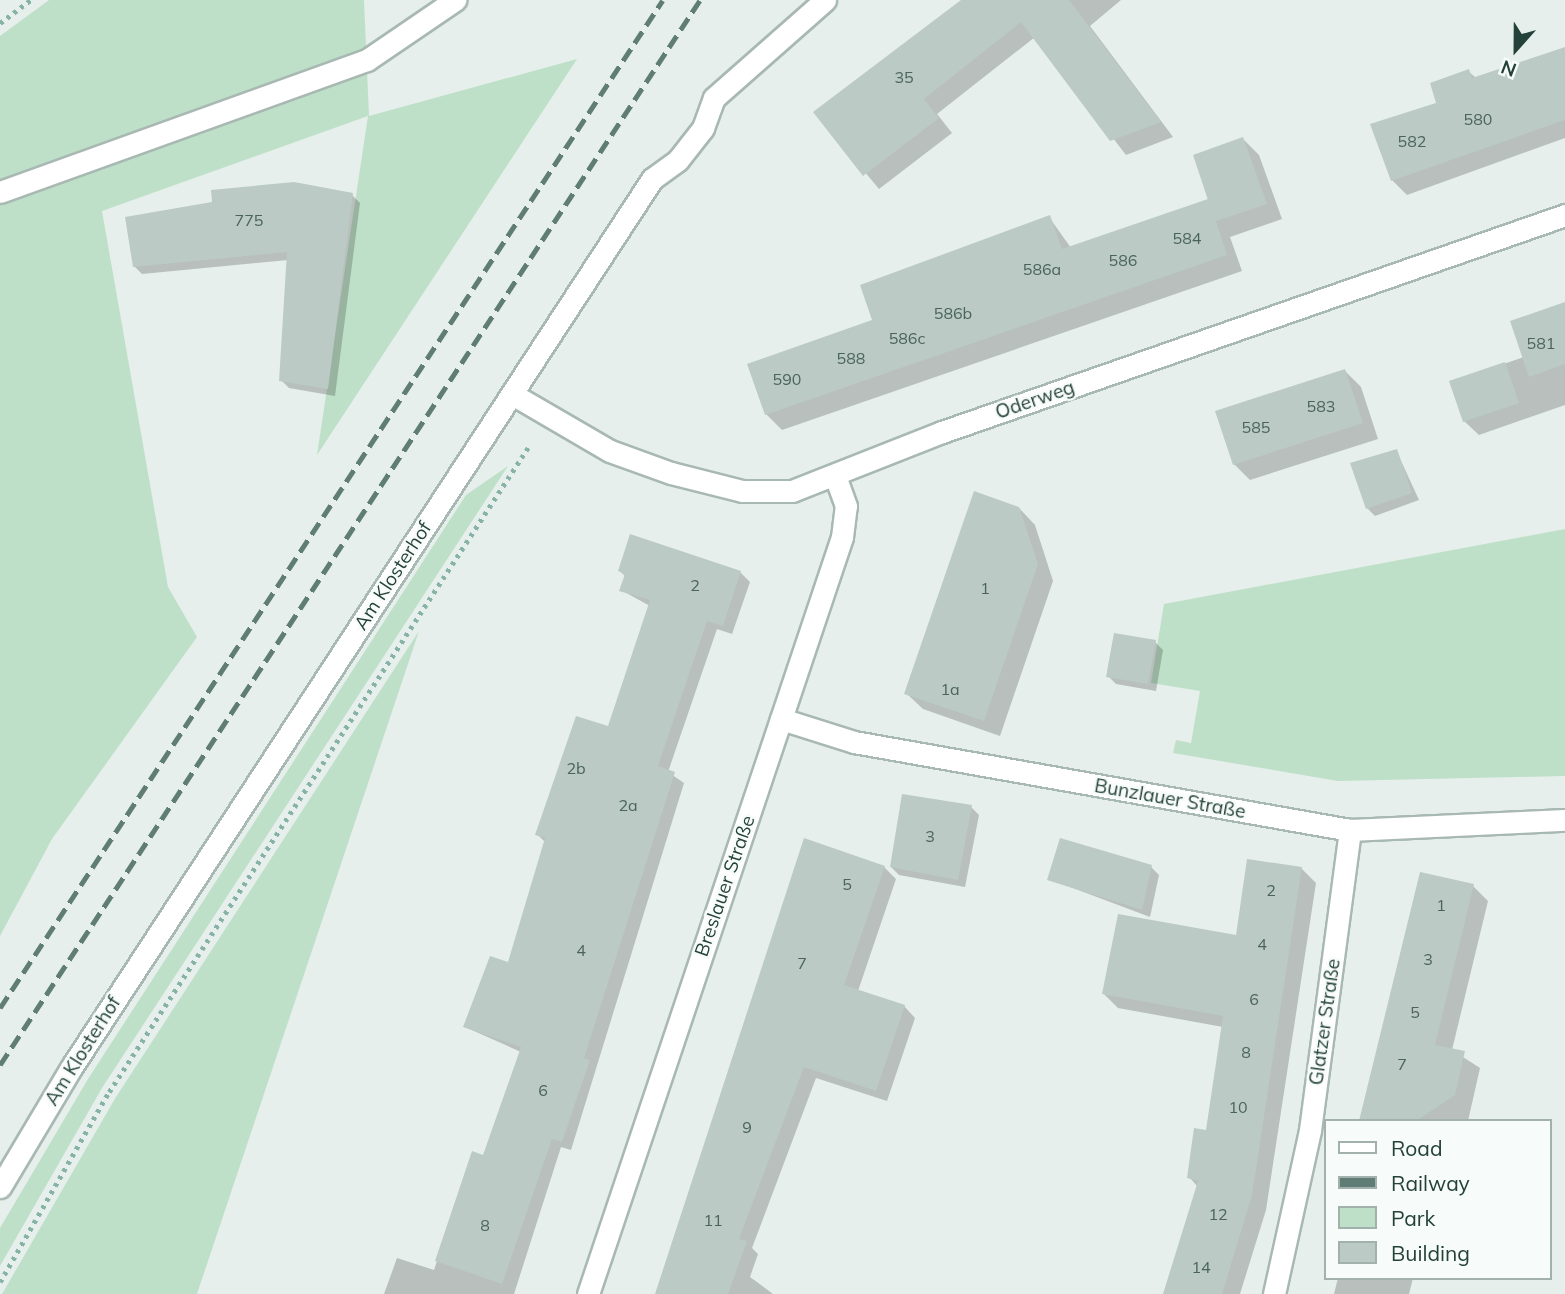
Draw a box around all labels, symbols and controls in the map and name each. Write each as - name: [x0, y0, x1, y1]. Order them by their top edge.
- north arrow: [1481, 14, 1551, 84]
- text: N: [1497, 55, 1519, 82]
- house number: 35: [894, 67, 914, 87]
- house number: 580: [1464, 109, 1492, 129]
- house number: 582: [1398, 131, 1426, 151]
- house number: 775: [235, 210, 263, 230]
- house number: 584: [1173, 228, 1201, 248]
- house number: 586: [1109, 250, 1137, 270]
- house number: 586a: [1023, 259, 1061, 279]
- house number: 586b: [934, 303, 972, 323]
- house number: 586c: [889, 328, 925, 348]
- house number: 581: [1527, 333, 1555, 353]
- house number: 588: [837, 348, 865, 368]
- house number: 590: [773, 369, 801, 389]
- street label: Oderweg: [993, 376, 1077, 424]
- house number: 583: [1307, 396, 1335, 416]
- house number: 585: [1242, 417, 1270, 437]
- street label: Am Klosterhof: [350, 518, 436, 634]
- house number: 2: [690, 575, 700, 595]
- house number: 1: [980, 578, 990, 598]
- house number: 1a: [940, 679, 960, 699]
- house number: 2b: [566, 758, 586, 778]
- street label: Bunzlauer Straße: [1093, 774, 1247, 824]
- house number: 2a: [618, 795, 638, 815]
- street label: Breslauer Straße: [690, 813, 760, 959]
- house number: 3: [925, 826, 935, 846]
- house number: 5: [842, 874, 852, 894]
- house number: 2: [1266, 880, 1276, 900]
- house number: 1: [1436, 895, 1446, 915]
- house number: 4: [1257, 934, 1267, 954]
- house number: 4: [576, 940, 586, 960]
- house number: 3: [1423, 949, 1433, 969]
- house number: 7: [797, 953, 807, 973]
- street label: Glatzer Straße: [1305, 957, 1345, 1087]
- house number: 6: [1249, 989, 1259, 1009]
- street label: Am Klosterhof: [40, 992, 126, 1110]
- house number: 5: [1410, 1002, 1420, 1022]
- house number: 8: [1241, 1042, 1251, 1062]
- house number: 7: [1397, 1054, 1407, 1074]
- house number: 6: [538, 1080, 548, 1100]
- house number: 10: [1228, 1097, 1248, 1117]
- house number: 9: [742, 1117, 752, 1137]
- legend: [1324, 1119, 1551, 1280]
- text: Road: [1391, 1135, 1442, 1161]
- text: Railway: [1391, 1170, 1470, 1196]
- house number: 12: [1208, 1204, 1228, 1224]
- text: Park: [1391, 1205, 1435, 1231]
- house number: 11: [703, 1210, 723, 1230]
- house number: 8: [480, 1215, 490, 1235]
- text: Building: [1391, 1240, 1470, 1266]
- house number: 14: [1191, 1257, 1211, 1277]

